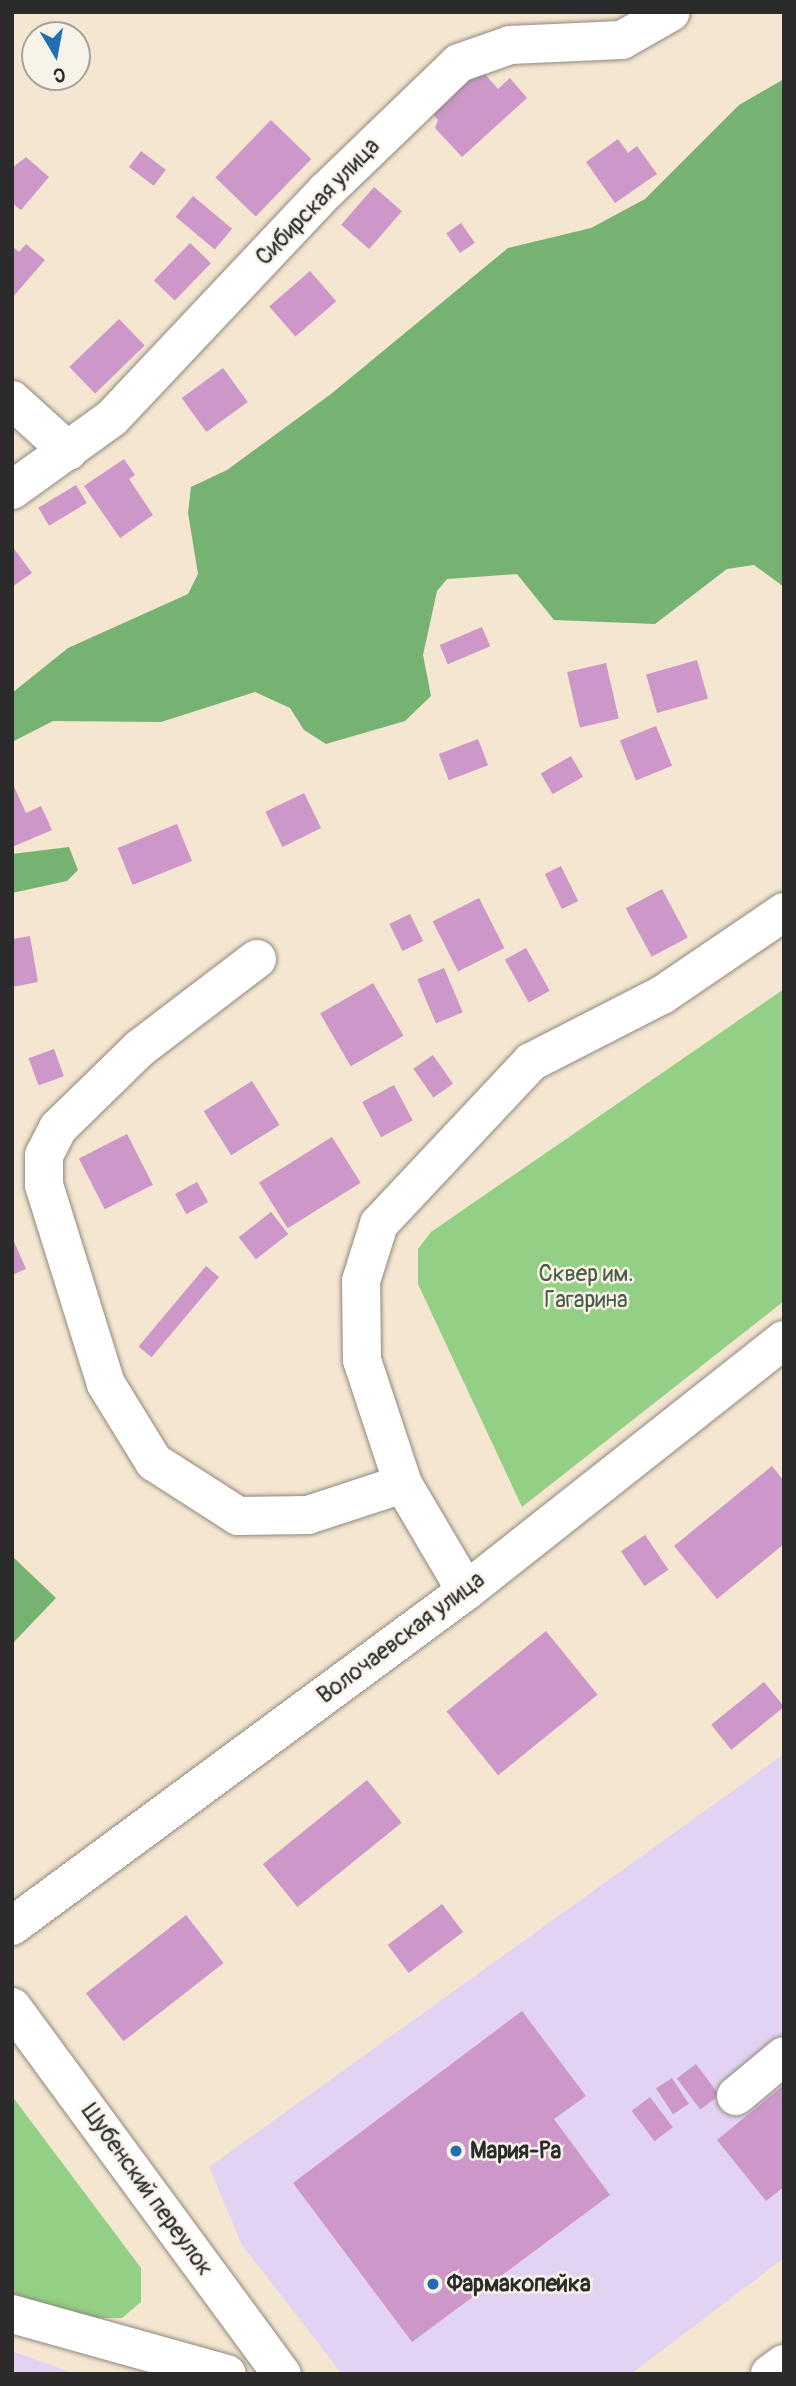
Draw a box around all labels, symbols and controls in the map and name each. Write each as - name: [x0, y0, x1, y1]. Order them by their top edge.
- north arrow: [21, 21, 91, 91]
- text: С: [51, 62, 67, 88]
- street label: Сибирская улица: [250, 133, 386, 271]
- park label: Сквер им. Гагарина: [539, 1260, 633, 1314]
- street label: Волочаевская улица: [312, 1566, 490, 1710]
- street label: Шубенский переулок: [75, 2099, 219, 2281]
- place label: Мария-Ра: [470, 2137, 561, 2165]
- marker: Мария-Ра: [448, 2143, 464, 2159]
- place label: Фармакопейка: [447, 2270, 591, 2298]
- marker: Фармакопейка: [425, 2276, 441, 2292]

